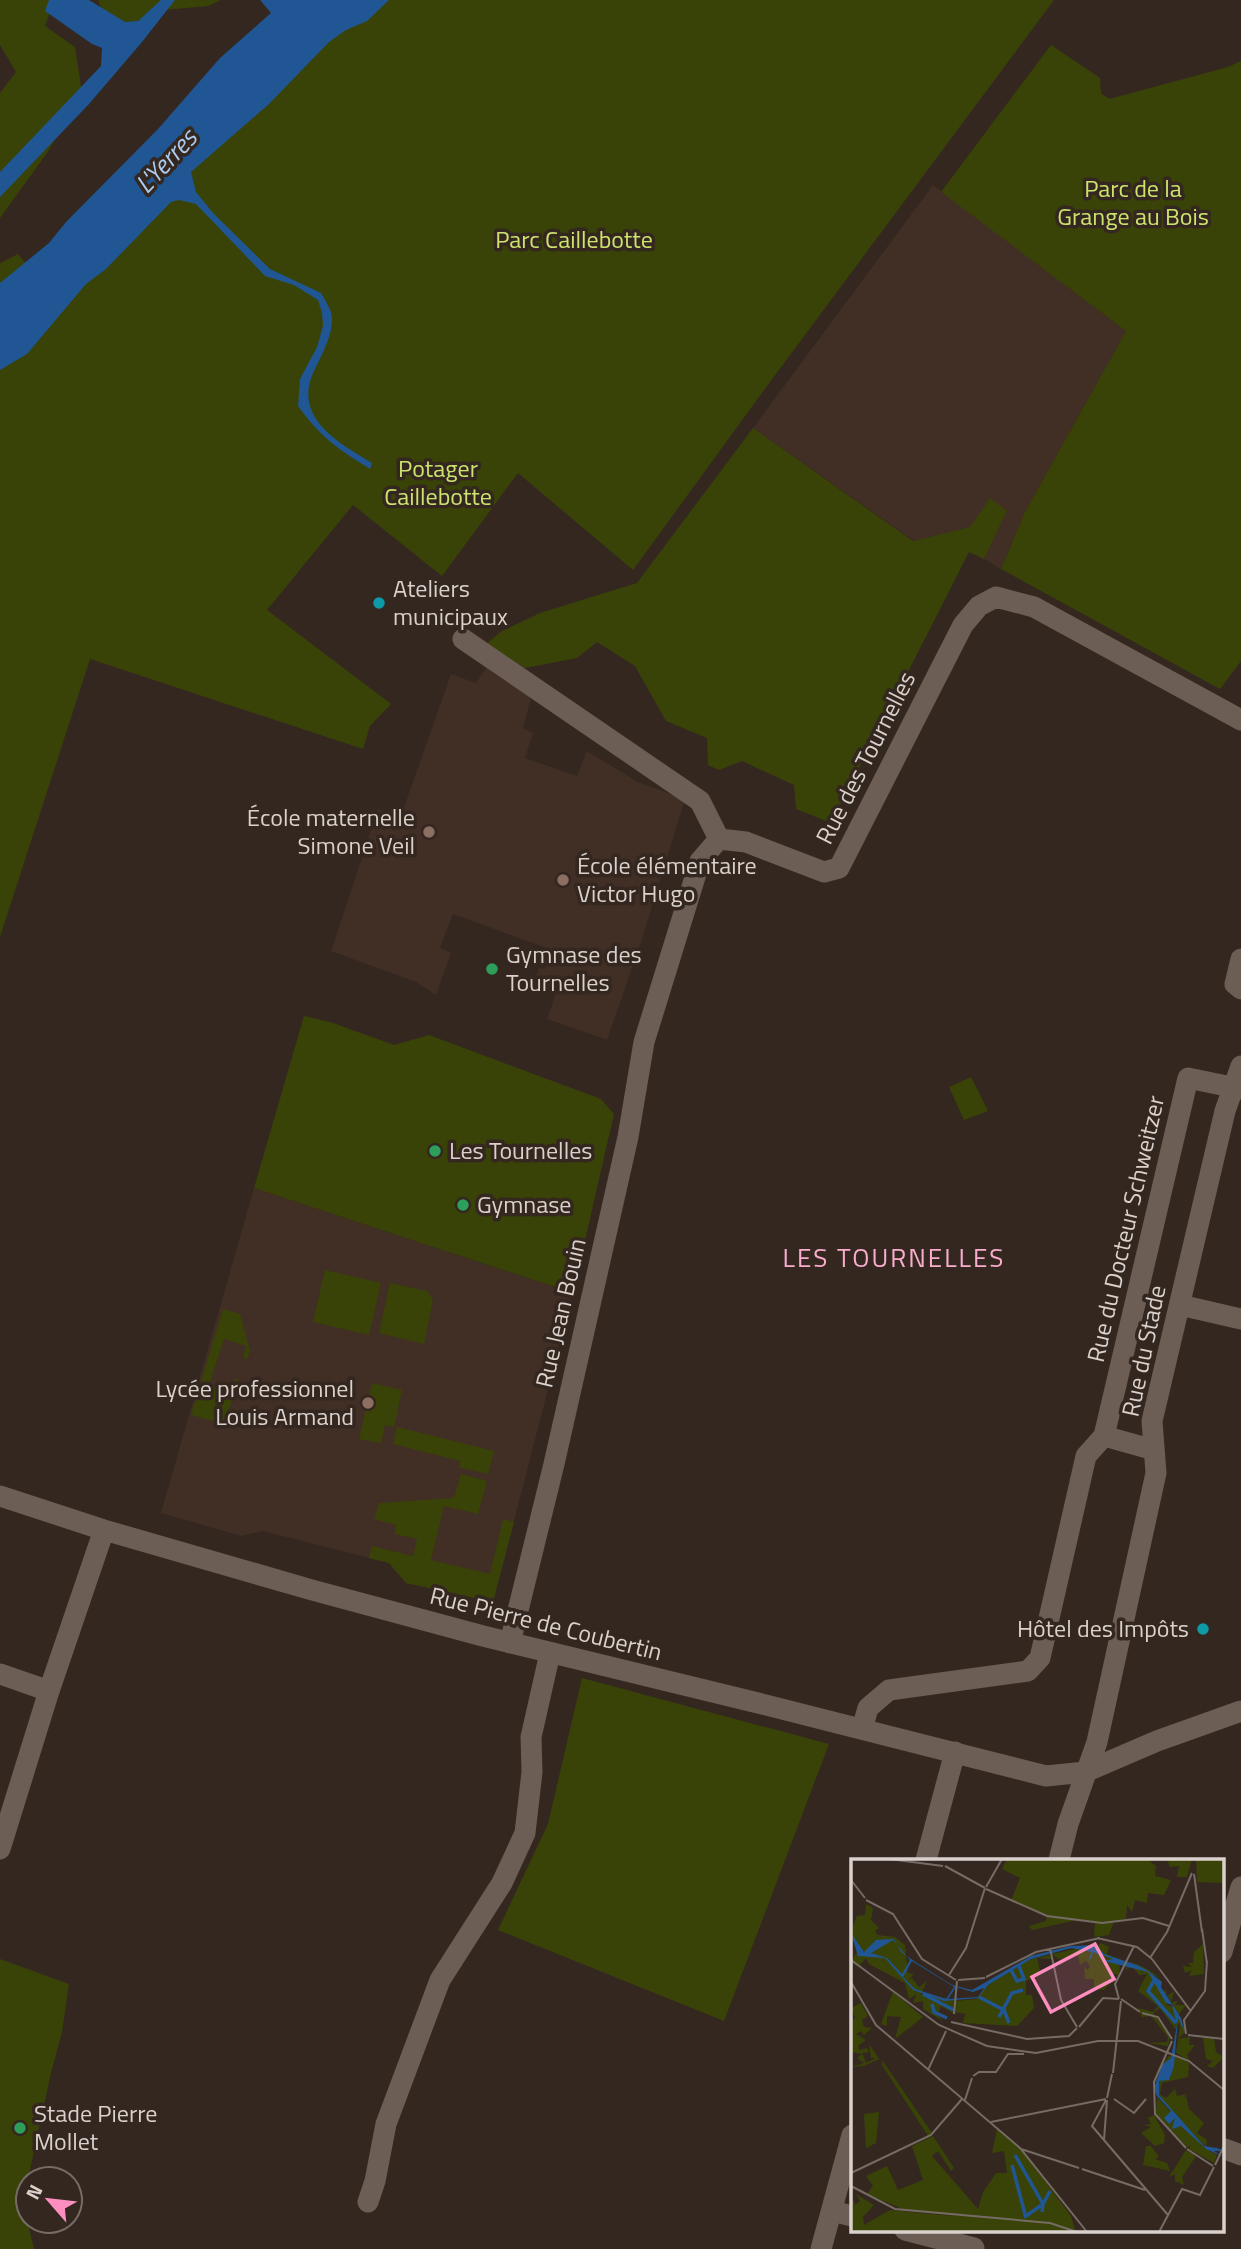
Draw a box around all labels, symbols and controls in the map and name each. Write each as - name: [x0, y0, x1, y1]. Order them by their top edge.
- water label: L'Yerres: [125, 118, 207, 202]
- park label: Parc de la Grange au Bois: [1057, 170, 1209, 234]
- park label: Parc Caillebotte: [495, 221, 653, 257]
- park label: Potager Caillebotte: [384, 450, 492, 514]
- place label: Ateliers municipaux: [393, 570, 508, 634]
- marker: Ateliers municipaux: [371, 595, 387, 611]
- street label: Rue des Tournelles: [806, 665, 924, 850]
- place label: École maternelle Simone Veil: [247, 799, 415, 863]
- marker: École maternelle Simone Veil: [421, 824, 437, 840]
- place label: École élémentaire Victor Hugo: [577, 847, 757, 911]
- marker: École élémentaire Victor Hugo: [555, 872, 571, 888]
- place label: Gymnase des Tournelles: [506, 936, 642, 1000]
- marker: Gymnase des Tournelles: [484, 961, 500, 977]
- street label: Rue du Docteur Schweitzer: [1077, 1092, 1173, 1366]
- place label: Les Tournelles: [449, 1132, 592, 1168]
- marker: Les Tournelles: [427, 1143, 443, 1159]
- place label: Gymnase: [477, 1186, 571, 1222]
- marker: Gymnase: [455, 1197, 471, 1213]
- street label: Rue Jean Bouin: [525, 1235, 595, 1391]
- district label: LES TOURNELLES: [783, 1238, 1005, 1277]
- street label: Rue du Stade: [1112, 1282, 1175, 1420]
- place label: Lycée professionnel Louis Armand: [155, 1370, 354, 1434]
- marker: Lycée professionnel Louis Armand: [360, 1395, 376, 1411]
- street label: Rue Pierre de Coubertin: [426, 1577, 666, 1669]
- place label: Hôtel des Impôts: [1017, 1610, 1189, 1646]
- marker: Hôtel des Impôts: [1195, 1621, 1211, 1637]
- inset map: [851, 1859, 1224, 2232]
- place label: Stade Pierre Mollet: [34, 2095, 157, 2159]
- marker: Stade Pierre Mollet: [12, 2120, 28, 2136]
- north arrow: [14, 2165, 84, 2235]
- text: N: [18, 2179, 49, 2204]

